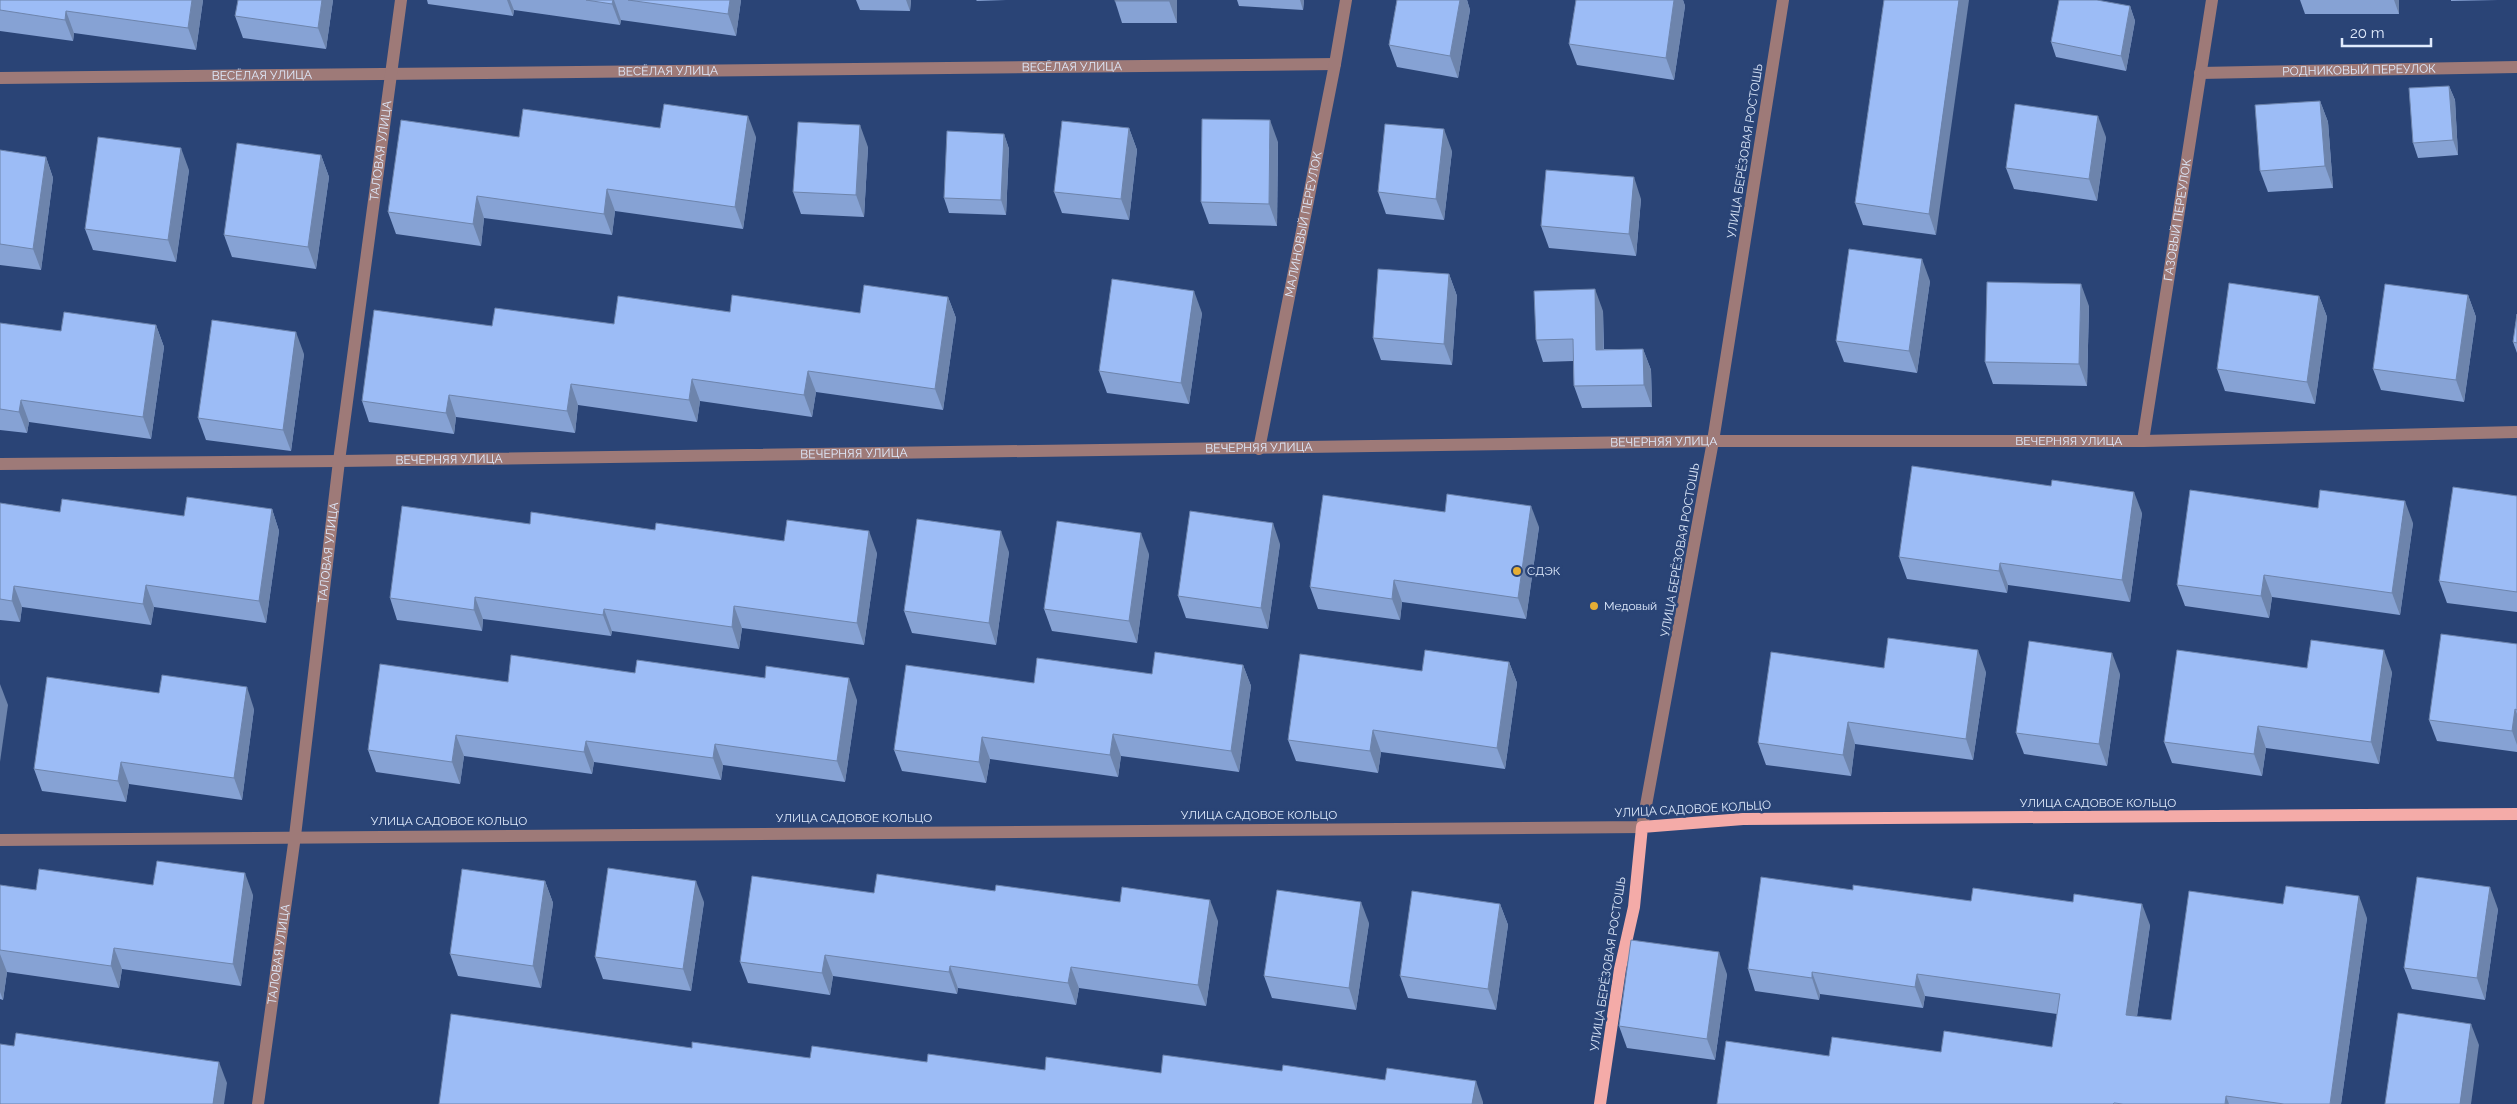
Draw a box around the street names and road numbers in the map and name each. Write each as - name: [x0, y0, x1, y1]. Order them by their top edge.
- street label: ВЕСЁЛАЯ УЛИЦА: [1022, 59, 1122, 74]
- street label: РОДНИКОВЫЙ ПЕРЕУЛОК: [2282, 62, 2436, 78]
- street label: ВЕСЁЛАЯ УЛИЦА: [618, 63, 718, 79]
- street label: УЛИЦА БЕРЁЗОВАЯ РОСТОШЬ: [1724, 63, 1766, 239]
- street label: ВЕСЁЛАЯ УЛИЦА: [212, 68, 312, 83]
- street label: ТАЛОВАЯ УЛИЦА: [367, 100, 394, 202]
- street label: МАЛИНОВЫЙ ПЕРЕУЛОК: [1282, 150, 1325, 298]
- street label: ГАЗОВЫЙ ПЕРЕУЛОК: [2161, 157, 2194, 282]
- street label: ВЕЧЕРНЯЯ УЛИЦА: [1610, 434, 1717, 449]
- street label: ВЕЧЕРНЯЯ УЛИЦА: [2015, 434, 2122, 448]
- street label: ВЕЧЕРНЯЯ УЛИЦА: [1205, 440, 1313, 455]
- street label: ВЕЧЕРНЯЯ УЛИЦА: [800, 446, 908, 461]
- street label: ВЕЧЕРНЯЯ УЛИЦА: [395, 452, 503, 467]
- street label: УЛИЦА БЕРЁЗОВАЯ РОСТОШЬ: [1658, 462, 1702, 638]
- street label: ТАЛОВАЯ УЛИЦА: [315, 501, 341, 604]
- street label: УЛИЦА САДОВОЕ КОЛЬЦО: [2020, 796, 2176, 810]
- street label: УЛИЦА САДОВОЕ КОЛЬЦО: [1615, 798, 1771, 820]
- street label: УЛИЦА САДОВОЕ КОЛЬЦО: [1181, 808, 1337, 822]
- street label: УЛИЦА САДОВОЕ КОЛЬЦО: [776, 811, 932, 825]
- street label: УЛИЦА САДОВОЕ КОЛЬЦО: [371, 814, 527, 828]
- street label: УЛИЦА БЕРЁЗОВАЯ РОСТОШЬ: [1587, 876, 1629, 1052]
- street label: ТАЛОВАЯ УЛИЦА: [265, 903, 293, 1006]

